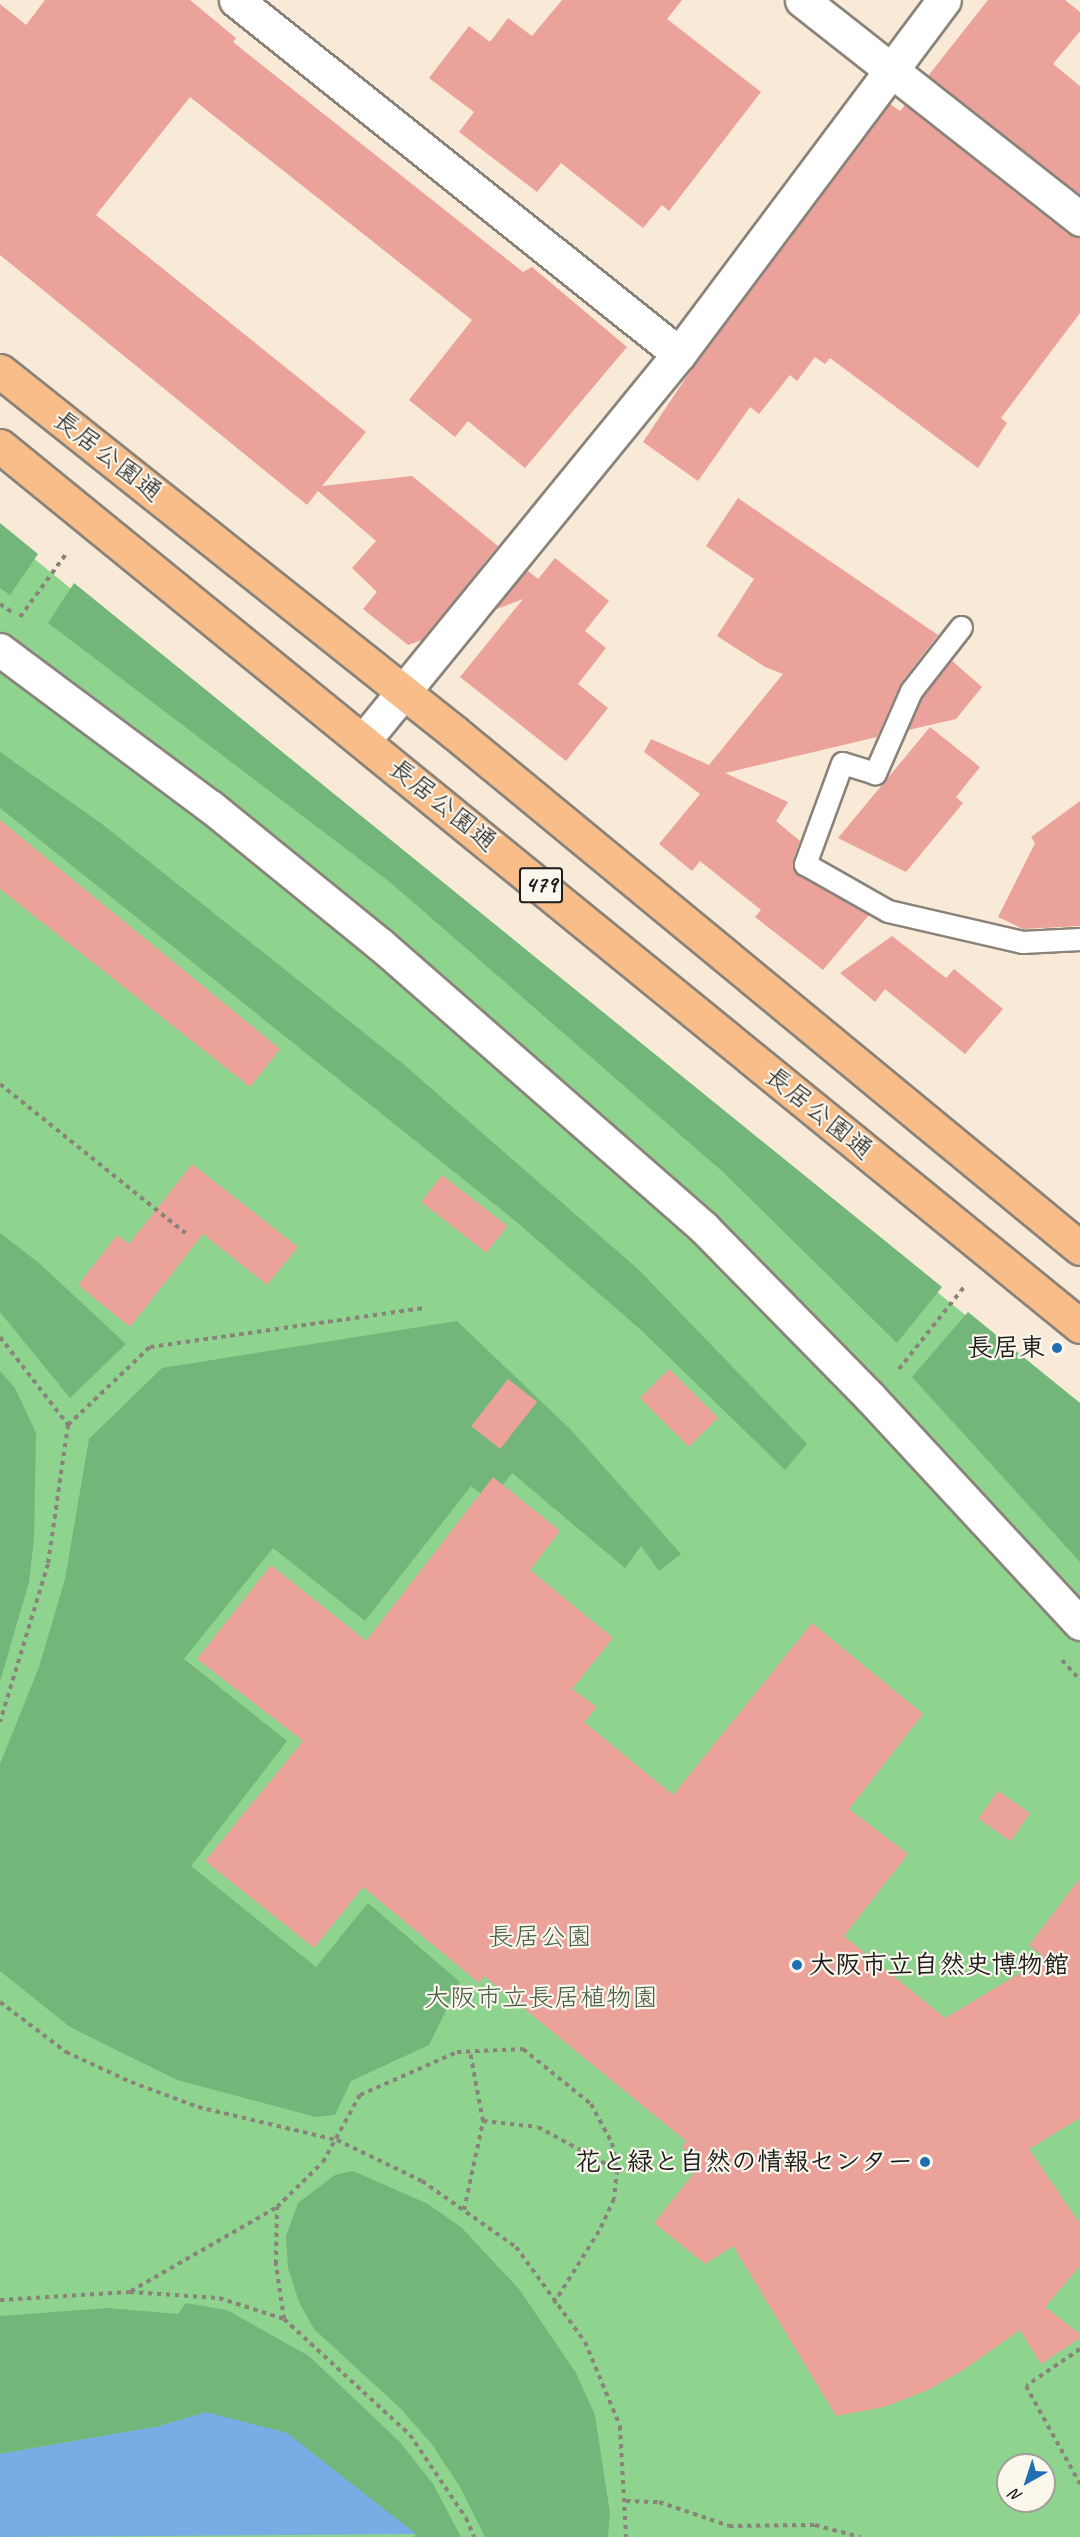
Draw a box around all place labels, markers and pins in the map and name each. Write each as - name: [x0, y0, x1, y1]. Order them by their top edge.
- place label: 長居東: [967, 1332, 1045, 1364]
- marker: 長居東: [1050, 1341, 1064, 1355]
- place label: 大阪市立自然史博物館: [809, 1949, 1069, 1981]
- marker: 大阪市立自然史博物館: [790, 1958, 804, 1972]
- place label: 花と緑と自然の情報センター: [575, 2146, 913, 2178]
- marker: 花と緑と自然の情報センター: [918, 2155, 932, 2169]

